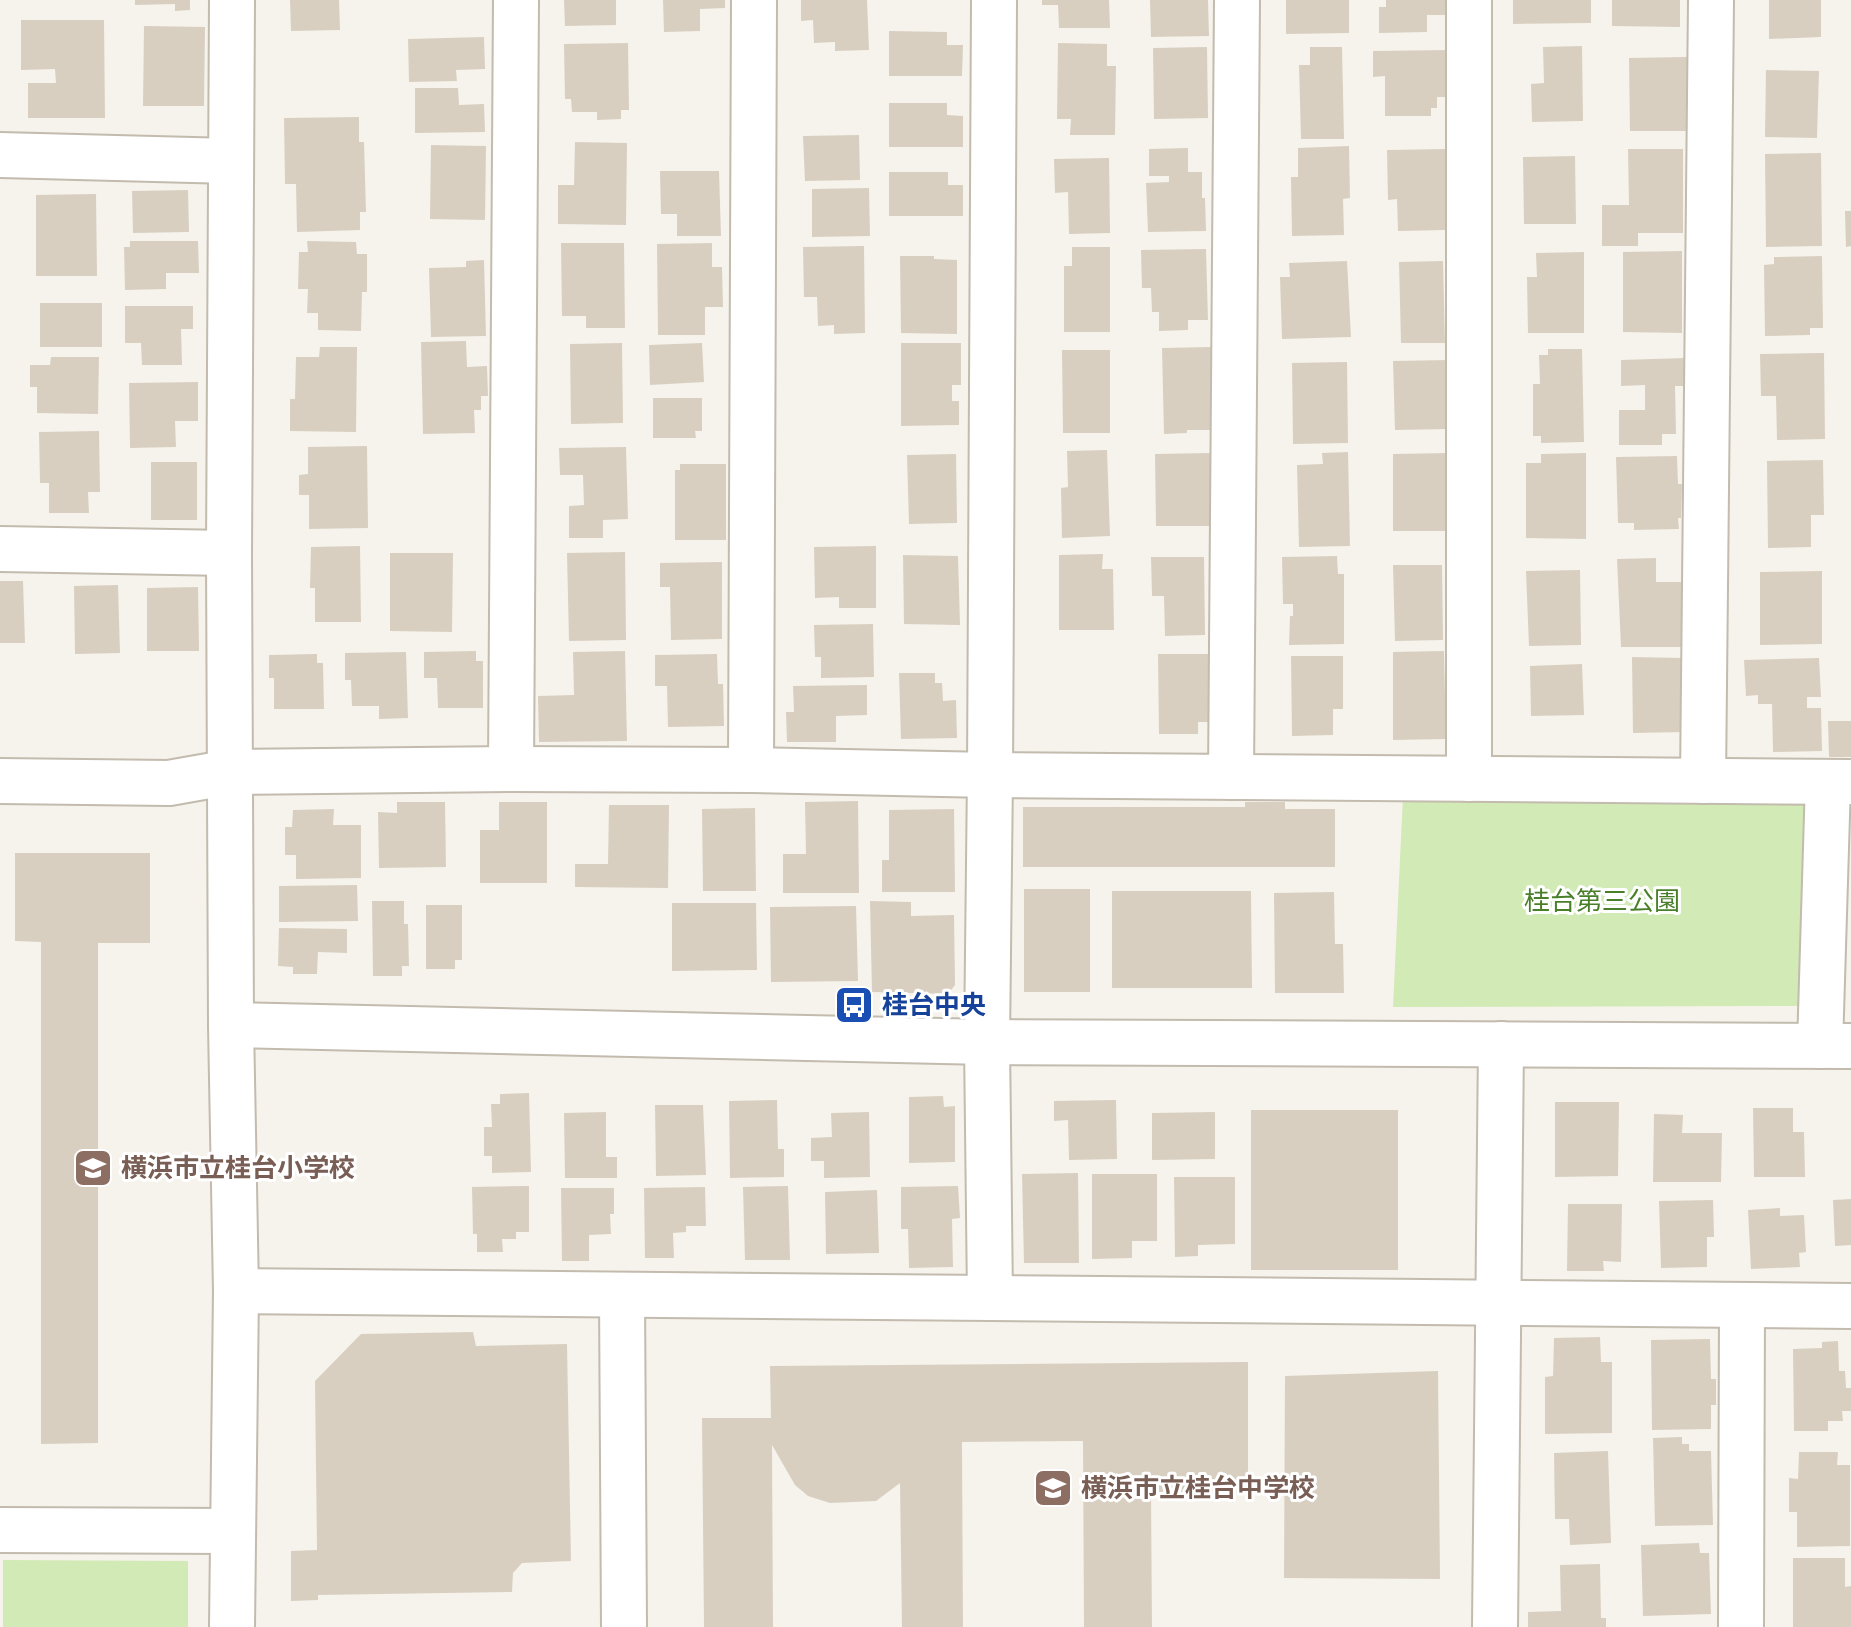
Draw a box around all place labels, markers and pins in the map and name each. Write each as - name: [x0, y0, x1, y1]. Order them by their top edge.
- bus stop icon: 桂台中央: [833, 984, 875, 1026]
- place label: 桂台中央: [882, 990, 986, 1021]
- school or university icon: 横浜市立桂台小学校: [72, 1147, 114, 1189]
- place label: 横浜市立桂台小学校: [121, 1153, 355, 1184]
- school or university icon: 横浜市立桂台中学校: [1032, 1467, 1074, 1509]
- place label: 横浜市立桂台中学校: [1081, 1473, 1315, 1504]

